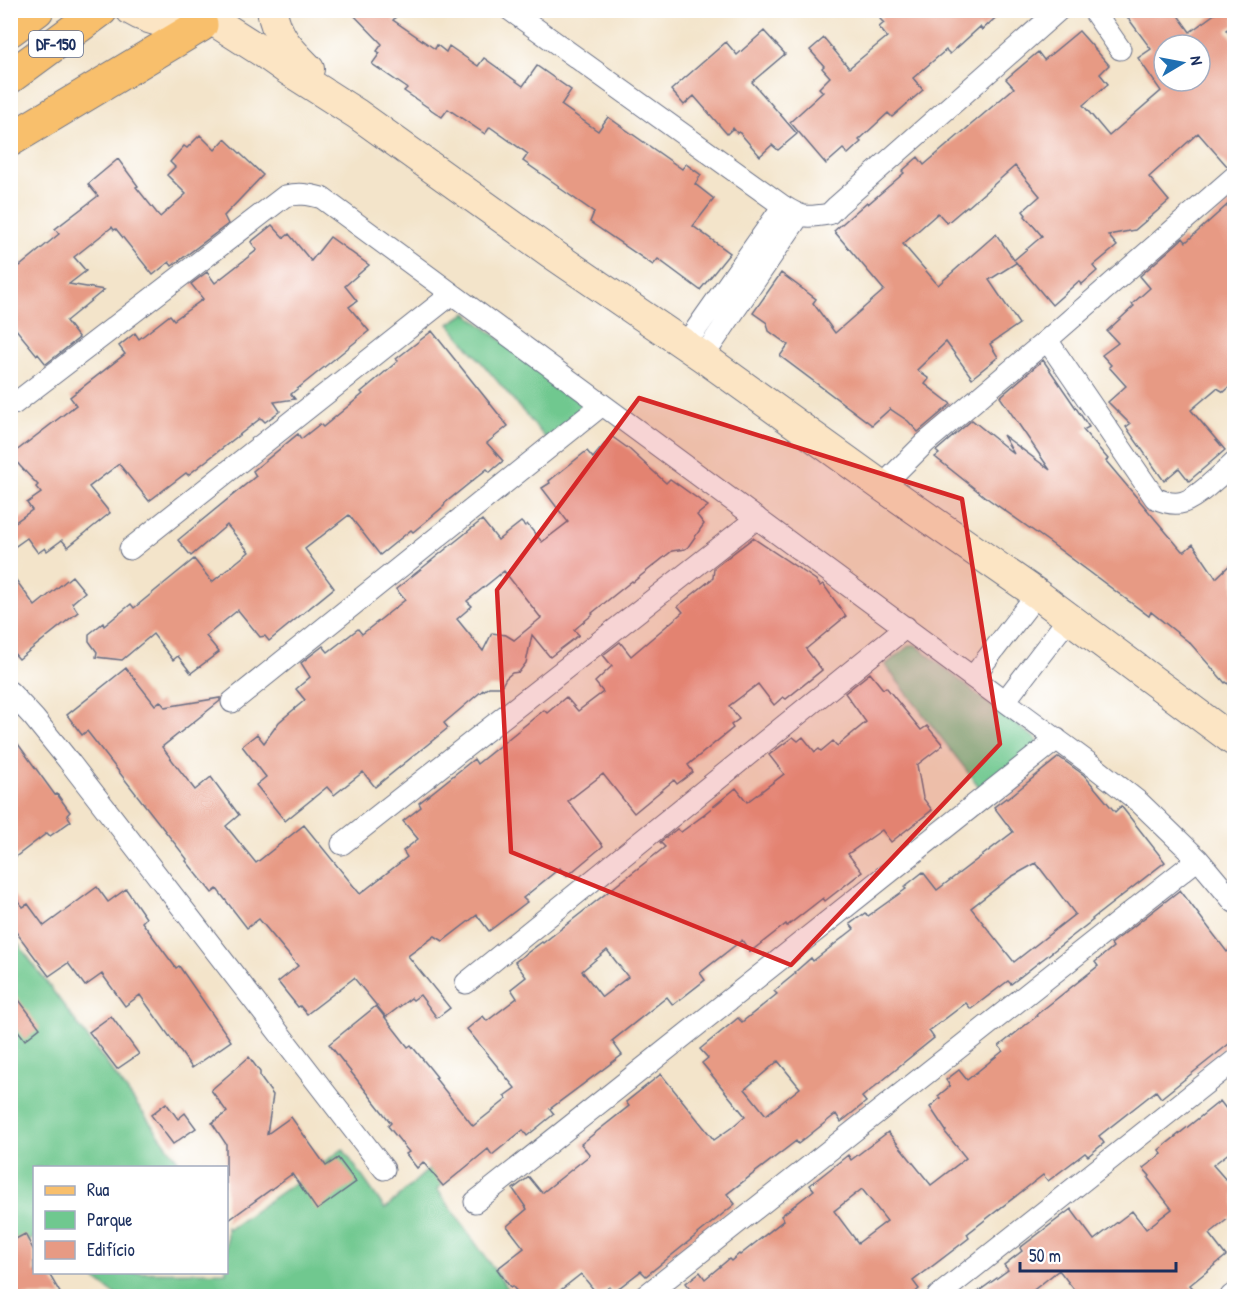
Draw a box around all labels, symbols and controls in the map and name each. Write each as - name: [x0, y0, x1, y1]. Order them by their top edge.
- road number: DF-150: [29, 31, 83, 57]
- north arrow: [1152, 33, 1212, 93]
- text: N: [1185, 54, 1208, 67]
- legend: [33, 1166, 228, 1274]
- text: Rua: [87, 1177, 109, 1202]
- text: Parque: [87, 1207, 132, 1232]
- scale bar: [1020, 1235, 1176, 1273]
- text: Edifício: [87, 1237, 135, 1262]
- text: 50 m: [1029, 1243, 1061, 1268]

